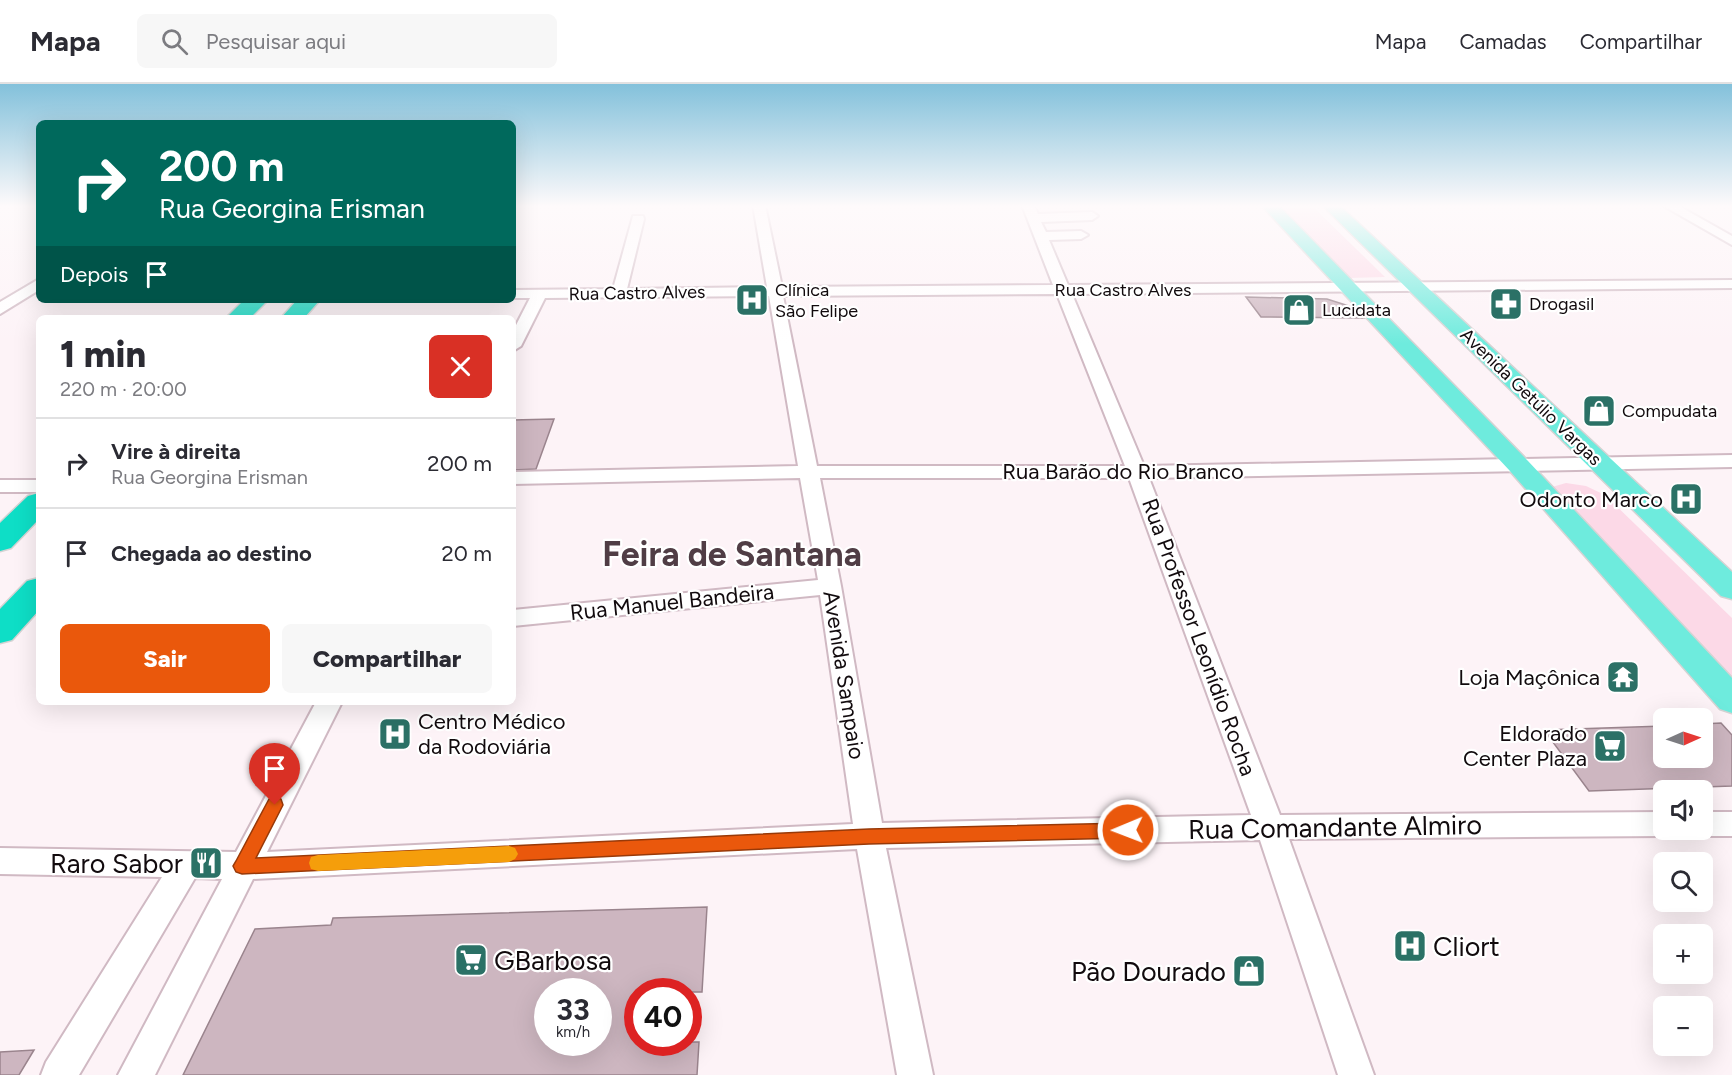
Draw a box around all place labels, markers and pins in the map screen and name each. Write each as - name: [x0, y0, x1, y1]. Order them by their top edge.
- place label: Clínica São Felipe: [775, 279, 858, 322]
- hospital icon: Clínica São Felipe: [734, 282, 770, 318]
- pharmacy icon: Drogasil: [1488, 286, 1524, 322]
- shop icon: Lucidata: [1281, 292, 1317, 328]
- place label: Drogasil: [1529, 293, 1594, 315]
- place label: Lucidata: [1322, 299, 1391, 321]
- shop icon: Compudata: [1581, 393, 1617, 429]
- place label: Compudata: [1622, 400, 1717, 422]
- hospital icon: Odonto Marco: [1668, 481, 1704, 517]
- place label: Odonto Marco: [1520, 486, 1663, 513]
- temple icon: Loja Maçônica: [1605, 659, 1641, 695]
- place label: Loja Maçônica: [1458, 664, 1600, 691]
- place label: Centro Médico da Rodoviária: [418, 708, 565, 760]
- hospital icon: Centro Médico da Rodoviária: [377, 716, 413, 752]
- place label: Eldorado Center Plaza: [1463, 720, 1587, 772]
- supermarket icon: Eldorado Center Plaza: [1592, 728, 1628, 764]
- pin: [249, 743, 300, 805]
- restaurant icon: Raro Sabor: [188, 845, 224, 881]
- place label: Raro Sabor: [50, 847, 183, 880]
- hospital icon: Cliort: [1392, 928, 1428, 964]
- place label: Cliort: [1433, 930, 1500, 963]
- supermarket icon: GBarbosa: [453, 942, 489, 978]
- place label: GBarbosa: [494, 944, 612, 977]
- shop icon: Pão Dourado: [1231, 953, 1267, 989]
- place label: Pão Dourado: [1071, 955, 1226, 988]

